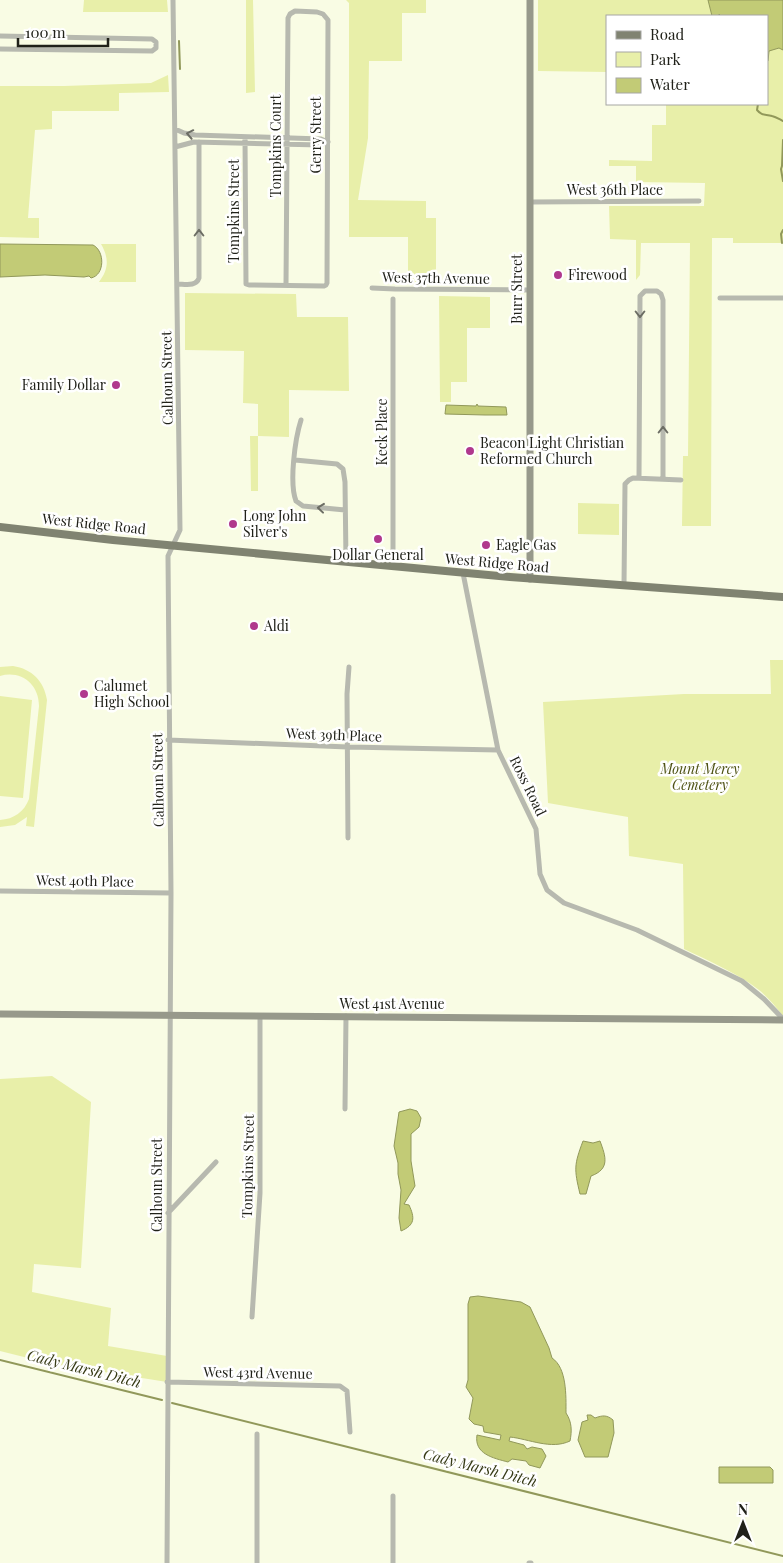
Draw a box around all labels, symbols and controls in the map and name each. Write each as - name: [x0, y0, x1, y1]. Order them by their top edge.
- scale bar: [18, 15, 108, 47]
- legend: [606, 15, 768, 105]
- text: 100 m: [25, 22, 66, 42]
- text: Road: [650, 24, 684, 44]
- text: Park: [650, 49, 682, 69]
- text: Water: [649, 74, 690, 94]
- street label: Tompkins Court: [266, 94, 285, 197]
- street label: Gerry Street: [306, 95, 325, 174]
- one-way arrow: [185, 129, 194, 139]
- street label: Tompkins Street: [224, 158, 243, 263]
- street label: West 36th Place: [566, 180, 663, 199]
- one-way arrow: [194, 229, 204, 237]
- street label: Burr Street: [507, 253, 526, 324]
- place label: Firewood: [568, 265, 627, 284]
- street label: West 37th Avenue: [381, 267, 490, 288]
- marker: Firewood: [552, 269, 564, 281]
- one-way arrow: [635, 311, 645, 319]
- street label: Calhoun Street: [156, 330, 177, 425]
- place label: Family Dollar: [22, 375, 107, 394]
- marker: Family Dollar: [110, 379, 122, 391]
- street label: Keck Place: [372, 398, 391, 466]
- one-way arrow: [658, 426, 668, 434]
- place label: Beacon Light Christian Reformed Church: [480, 433, 625, 468]
- marker: Beacon Light Christian Reformed Church: [464, 445, 476, 457]
- one-way arrow: [317, 503, 325, 514]
- place label: Long John Silver's: [243, 506, 307, 541]
- street label: West Ridge Road: [40, 509, 147, 538]
- marker: Long John Silver's: [227, 518, 239, 530]
- marker: Dollar General: [372, 533, 384, 545]
- place label: Eagle Gas: [496, 535, 556, 554]
- marker: Eagle Gas: [480, 539, 492, 551]
- place label: Dollar General: [332, 545, 424, 564]
- street label: West Ridge Road: [443, 548, 550, 577]
- place label: Aldi: [263, 616, 289, 635]
- marker: Aldi: [248, 620, 260, 632]
- place label: Calumet High School: [94, 676, 170, 711]
- marker: Calumet High School: [78, 688, 90, 700]
- street label: West 39th Place: [285, 723, 382, 746]
- street label: Calhoun Street: [147, 732, 168, 827]
- street label: Ross Road: [506, 753, 551, 819]
- park label: Mount Mercy Cemetery: [659, 759, 740, 794]
- street label: West 40th Place: [35, 870, 134, 891]
- street label: West 41st Avenue: [338, 994, 445, 1013]
- street label: Tompkins Street: [237, 1113, 258, 1218]
- street label: Calhoun Street: [147, 1137, 166, 1232]
- water label: Cady Marsh Ditch: [25, 1344, 143, 1392]
- street label: West 43rd Avenue: [202, 1362, 313, 1383]
- water label: Cady Marsh Ditch: [421, 1443, 539, 1491]
- north arrow: [718, 1498, 768, 1548]
- text: N: [738, 1500, 748, 1519]

